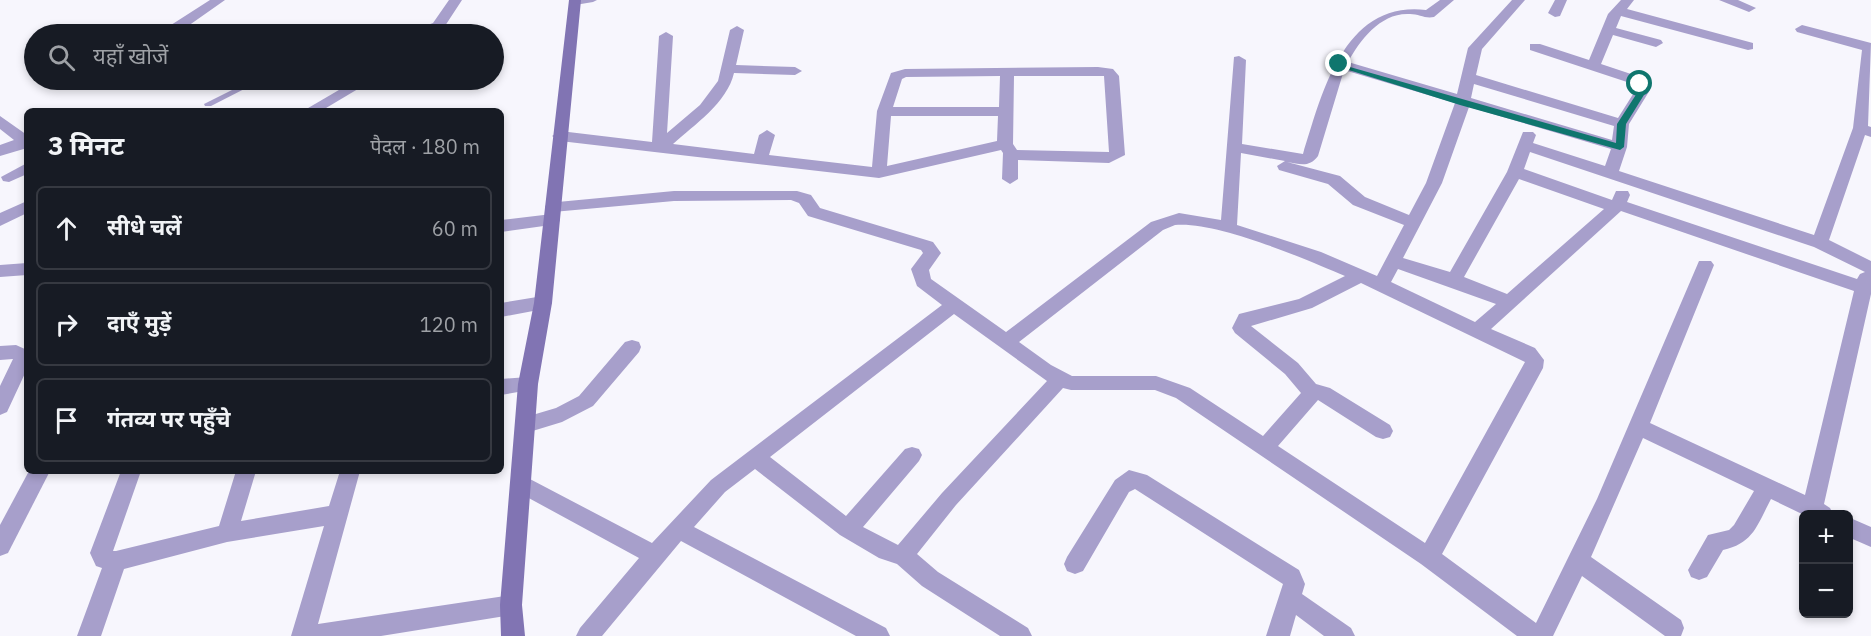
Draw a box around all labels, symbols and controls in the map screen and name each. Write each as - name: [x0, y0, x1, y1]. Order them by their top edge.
- search box: [24, 24, 504, 90]
- icon: search: [45, 41, 78, 74]
- text: यहाँ खोजें: [93, 41, 168, 70]
- route end: [1325, 50, 1351, 76]
- route start: [1626, 70, 1652, 96]
- text: 3 मिनट: [48, 128, 124, 162]
- text: पैदल · 180 m: [370, 133, 480, 160]
- icon: ahead: [50, 212, 83, 245]
- text: सीधे चलें: [107, 212, 182, 241]
- text: 60 m: [432, 215, 478, 242]
- icon: right: [50, 308, 83, 341]
- text: दाएँ मुड़ें: [107, 308, 171, 337]
- text: 120 m: [420, 311, 478, 338]
- icon: arrive: [50, 404, 83, 437]
- text: गंतव्य पर पहुँचे: [107, 404, 231, 433]
- map controls: [1799, 510, 1853, 618]
- button: +: [1799, 510, 1853, 564]
- button: −: [1799, 564, 1853, 618]

